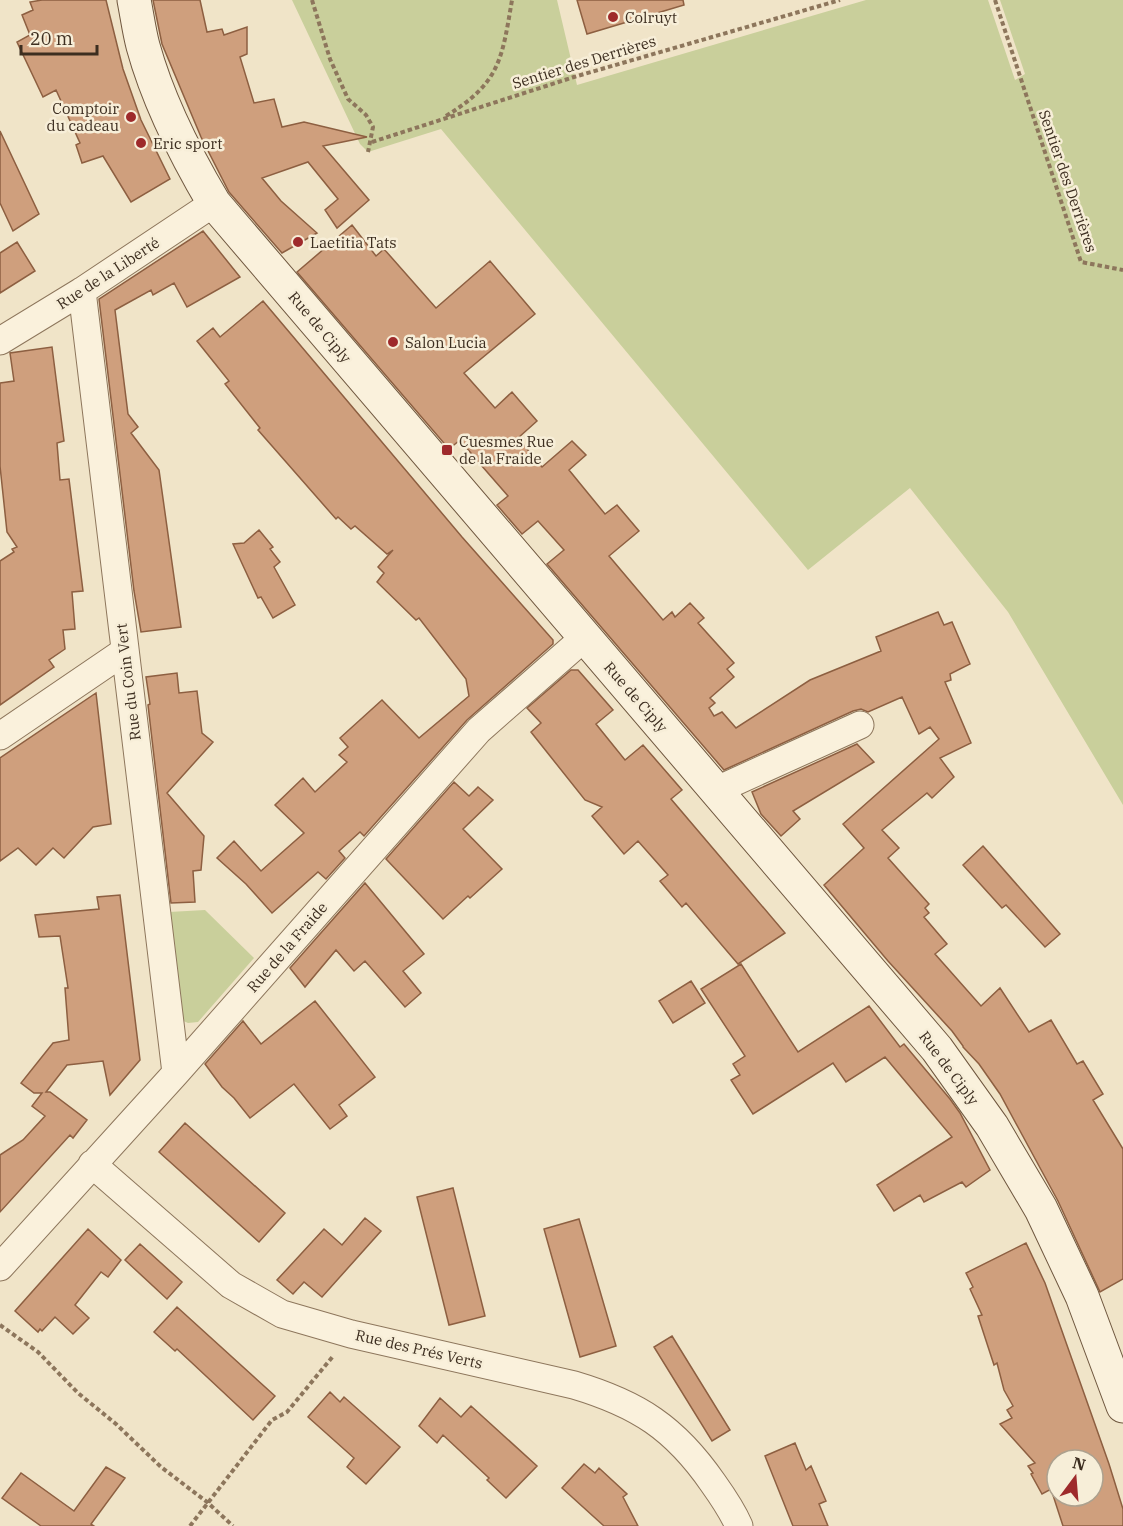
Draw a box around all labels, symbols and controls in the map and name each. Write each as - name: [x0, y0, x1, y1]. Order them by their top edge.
- place label: Colruyt: [625, 8, 677, 27]
- marker: Colruyt: [606, 10, 620, 24]
- scale bar: [21, 18, 98, 56]
- text: 20 m: [30, 27, 73, 50]
- street label: Sentier des Derrières: [510, 31, 658, 93]
- place label: Comptoir du cadeau: [47, 99, 119, 135]
- street label: Sentier des Derrières: [1035, 107, 1101, 255]
- marker: Comptoir du cadeau: [124, 110, 138, 124]
- place label: Eric sport: [153, 134, 222, 153]
- marker: Eric sport: [134, 136, 148, 150]
- street label: Rue de la Liberté: [53, 233, 163, 313]
- place label: Laetitia Tats: [310, 233, 397, 252]
- marker: Laetitia Tats: [291, 235, 305, 249]
- street label: Rue de Ciply: [285, 287, 355, 367]
- place label: Salon Lucia: [405, 333, 487, 352]
- marker: Salon Lucia: [386, 335, 400, 349]
- place label: Cuesmes Rue de la Fraide: [459, 432, 554, 468]
- marker: Cuesmes Rue de la Fraide: [440, 443, 454, 457]
- street label: Rue du Coin Vert: [111, 622, 145, 742]
- street label: Rue de Ciply: [600, 658, 672, 736]
- street label: Rue de la Fraide: [243, 898, 331, 996]
- street label: Rue de Ciply: [915, 1027, 983, 1109]
- street label: Rue des Prés Verts: [353, 1325, 485, 1373]
- north arrow: [1045, 1448, 1105, 1508]
- text: N: [1070, 1452, 1088, 1475]

